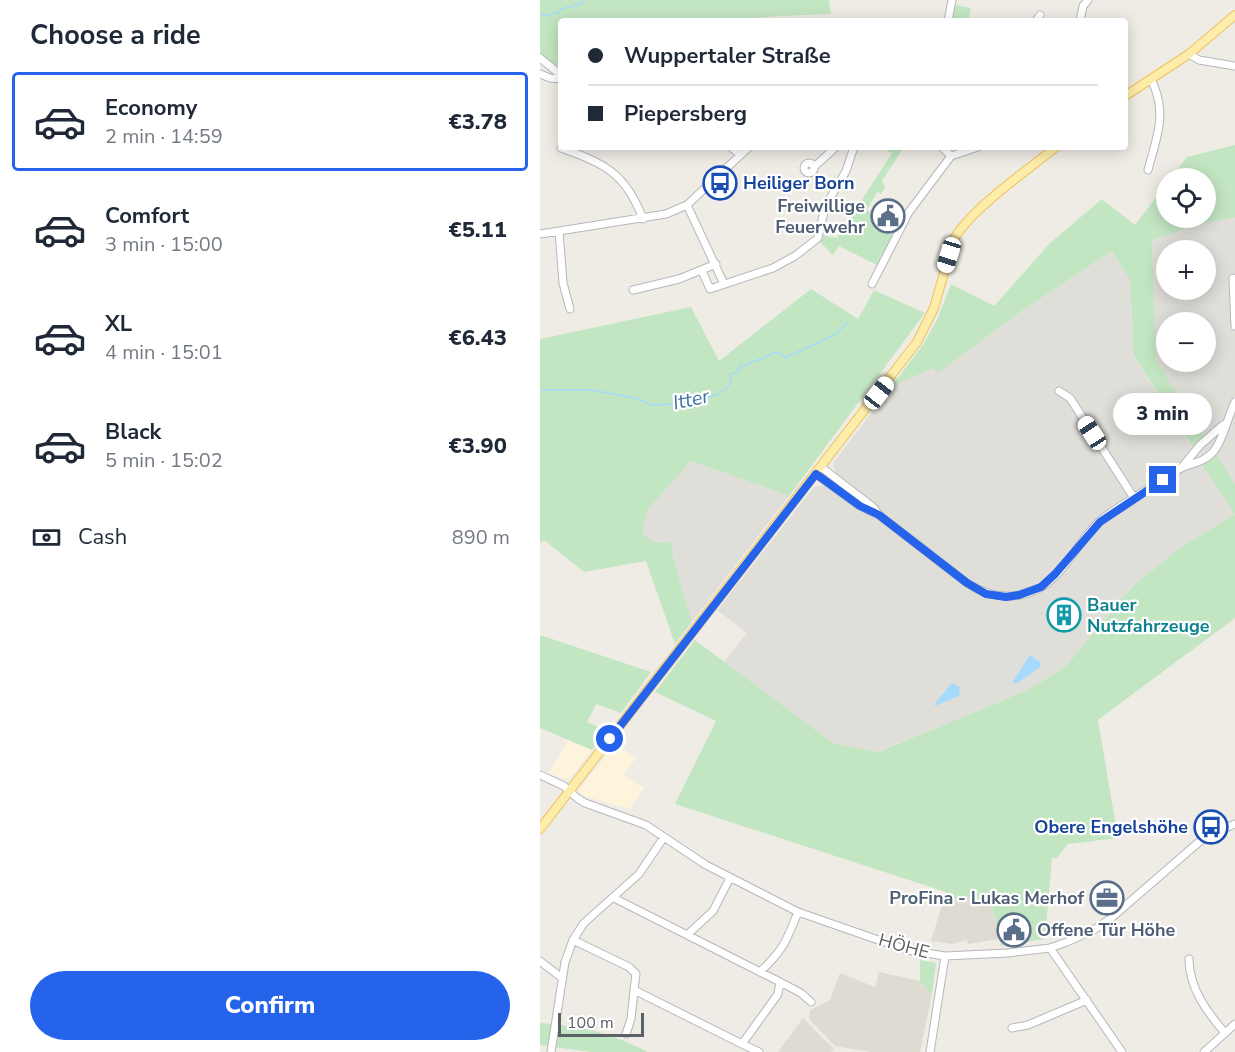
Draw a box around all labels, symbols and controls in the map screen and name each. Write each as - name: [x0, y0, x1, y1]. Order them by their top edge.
- text: Choose a ride: [30, 17, 201, 54]
- text: Wuppertaler Straße: [624, 41, 831, 71]
- text: Economy: [105, 93, 197, 123]
- icon: car: [33, 95, 87, 149]
- text: Piepersberg: [624, 99, 747, 129]
- text: €3.78: [448, 107, 507, 137]
- text: 2 min · 14:59: [105, 123, 223, 150]
- bus stop icon: Heiliger Born: [702, 165, 738, 201]
- map controls: [1156, 168, 1216, 372]
- button: locate: [1156, 168, 1216, 228]
- place label: Heiliger Born: [743, 171, 854, 195]
- place label: Freiwillige Feuerwehr: [775, 194, 865, 239]
- public building icon: Freiwillige Feuerwehr: [870, 198, 906, 234]
- text: Comfort: [105, 201, 189, 231]
- icon: car: [33, 203, 87, 257]
- text: €5.11: [448, 215, 507, 245]
- text: 3 min · 15:00: [105, 231, 223, 258]
- car: [935, 235, 963, 275]
- button: +: [1156, 240, 1216, 300]
- text: XL: [105, 309, 132, 339]
- icon: car: [33, 311, 87, 365]
- button: −: [1156, 312, 1216, 372]
- text: €6.43: [448, 323, 507, 353]
- text: 4 min · 15:01: [105, 339, 223, 366]
- car: [861, 373, 897, 413]
- water label: Itter: [670, 382, 713, 416]
- callout: 3 min: [1114, 393, 1212, 435]
- text: 3 min: [1136, 400, 1189, 427]
- car: [1075, 413, 1109, 453]
- text: Black: [105, 417, 161, 447]
- icon: car: [33, 419, 87, 473]
- text: €3.90: [448, 431, 507, 461]
- text: 5 min · 15:02: [105, 447, 223, 474]
- route end: [1149, 466, 1176, 493]
- icon: cash: [30, 521, 63, 554]
- text: Cash: [78, 522, 127, 552]
- text: 890 m: [452, 524, 510, 551]
- place label: Bauer Nutzfahrzeuge: [1087, 593, 1210, 638]
- building icon: Bauer Nutzfahrzeuge: [1046, 597, 1082, 633]
- route start: [596, 725, 623, 752]
- bus stop icon: Obere Engelshöhe: [1193, 809, 1229, 845]
- place label: Obere Engelshöhe: [1034, 815, 1188, 839]
- office icon: ProFina - Lukas Merhof: [1089, 880, 1125, 916]
- place label: ProFina - Lukas Merhof: [889, 886, 1084, 910]
- public building icon: Offene Tür Höhe: [996, 912, 1032, 948]
- place label: Offene Tür Höhe: [1037, 918, 1175, 942]
- street label: HÖHE: [876, 928, 932, 964]
- button: Confirm: [30, 971, 510, 1040]
- scale bar: [558, 1010, 644, 1038]
- text: 100 m: [567, 1012, 614, 1034]

